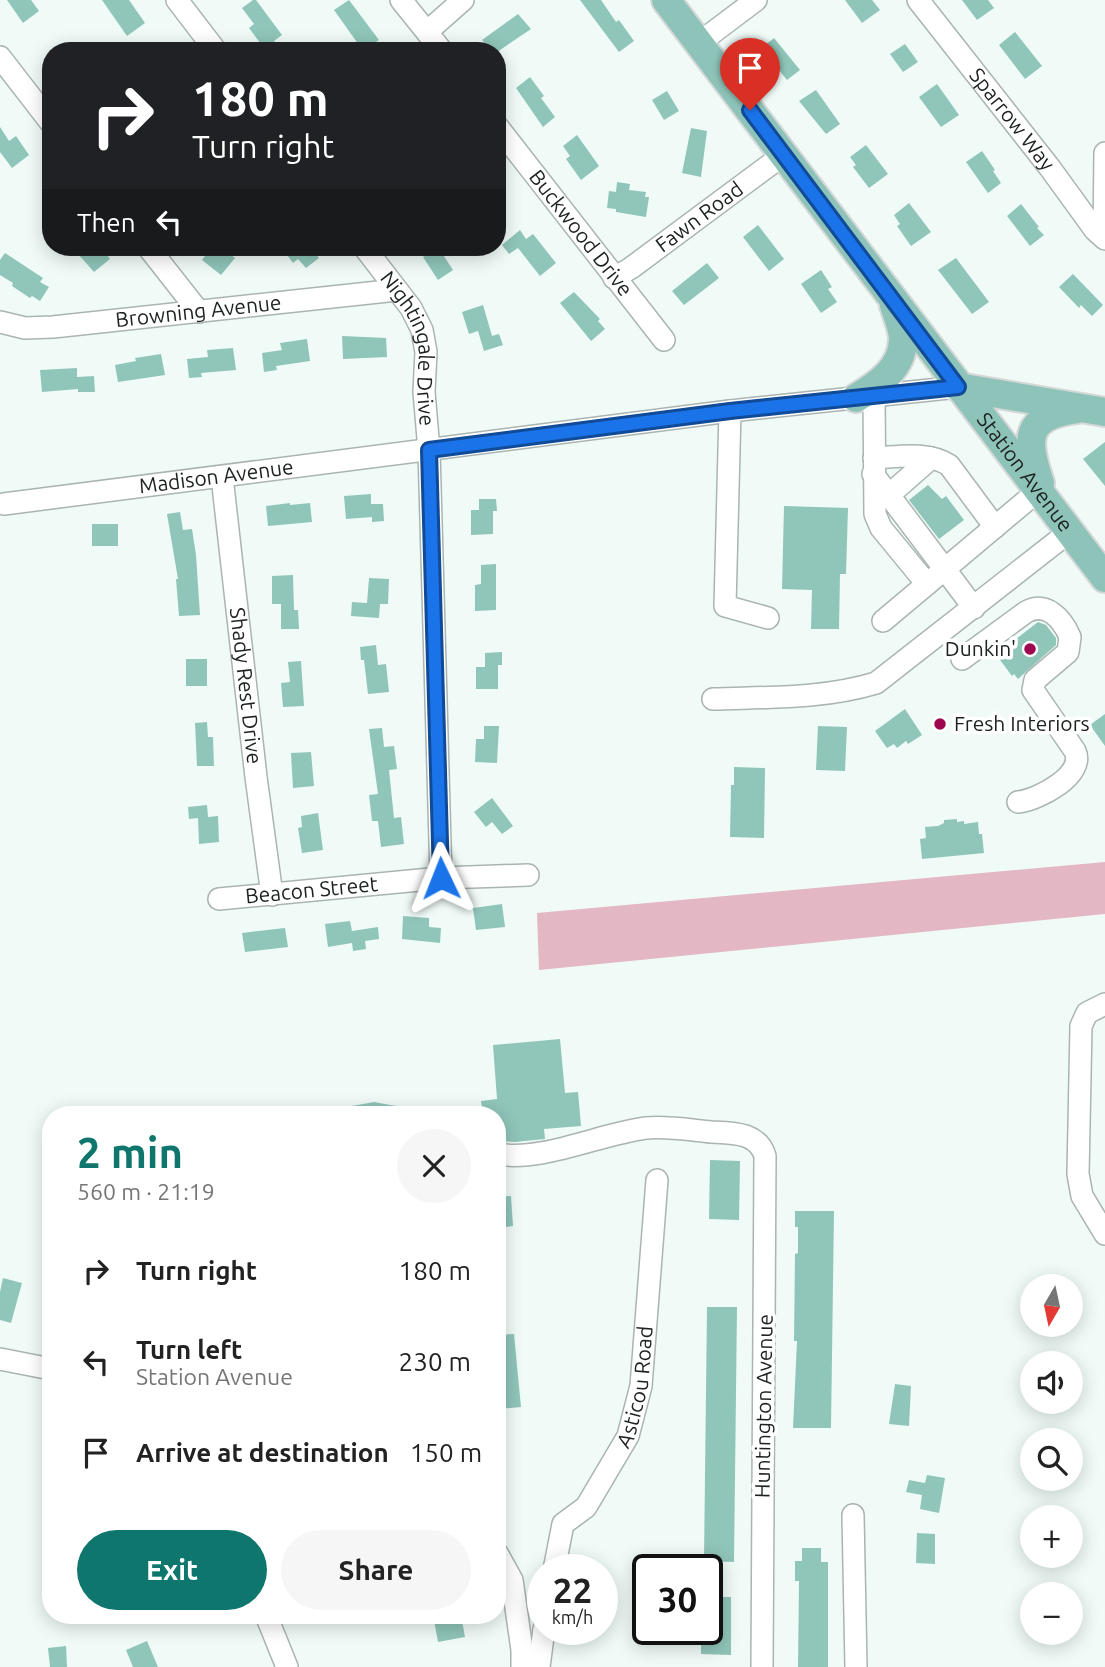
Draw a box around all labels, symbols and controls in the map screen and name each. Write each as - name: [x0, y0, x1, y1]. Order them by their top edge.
- pin: [720, 38, 780, 110]
- icon: arrive: [731, 49, 769, 87]
- street label: Sparrow Way: [965, 63, 1060, 175]
- icon: right: [77, 70, 168, 161]
- text: 180 m: [192, 70, 329, 125]
- text: Turn right: [192, 128, 334, 164]
- street label: Buckwood Drive: [525, 165, 638, 300]
- street label: Fawn Road: [651, 176, 747, 257]
- icon: left: [150, 203, 188, 241]
- text: Then: [77, 208, 136, 237]
- street label: Nightingale Drive: [376, 266, 440, 427]
- street label: Browning Avenue: [114, 290, 282, 331]
- street label: Station Avenue: [973, 407, 1078, 536]
- street label: Madison Avenue: [138, 454, 295, 498]
- street label: Shady Rest Drive: [226, 606, 267, 765]
- place label: Dunkin': [945, 636, 1016, 660]
- marker: Dunkin': [1022, 641, 1038, 657]
- place label: Fresh Interiors: [954, 711, 1090, 735]
- marker: Fresh Interiors: [932, 716, 948, 732]
- position arrow: [404, 841, 478, 915]
- street label: Beacon Street: [244, 871, 379, 907]
- text: 2 min: [77, 1129, 183, 1176]
- button: close: [397, 1129, 471, 1203]
- text: 560 m · 21:19: [77, 1179, 215, 1204]
- icon: right: [77, 1252, 115, 1290]
- text: Turn right: [136, 1256, 257, 1285]
- text: 180 m: [399, 1256, 471, 1285]
- north arrow: [1020, 1274, 1083, 1337]
- map controls: [1020, 1274, 1083, 1645]
- street label: Huntington Avenue: [749, 1314, 777, 1498]
- street label: Asticou Road: [611, 1325, 657, 1452]
- text: Turn left: [136, 1335, 242, 1364]
- icon: left: [77, 1343, 115, 1381]
- text: 230 m: [399, 1347, 471, 1376]
- button: sound: [1020, 1351, 1083, 1414]
- text: Station Avenue: [136, 1364, 293, 1389]
- button: search: [1020, 1428, 1083, 1491]
- icon: arrive: [77, 1434, 115, 1472]
- text: Arrive at destination: [136, 1438, 389, 1467]
- text: 150 m: [410, 1438, 482, 1467]
- button: +: [1020, 1505, 1083, 1568]
- button: Exit: [77, 1530, 267, 1610]
- button: Share: [281, 1530, 471, 1610]
- speed limit sign: 30: [632, 1554, 723, 1645]
- text: 22: [553, 1570, 592, 1610]
- button: −: [1020, 1582, 1083, 1645]
- text: km/h: [552, 1607, 593, 1627]

